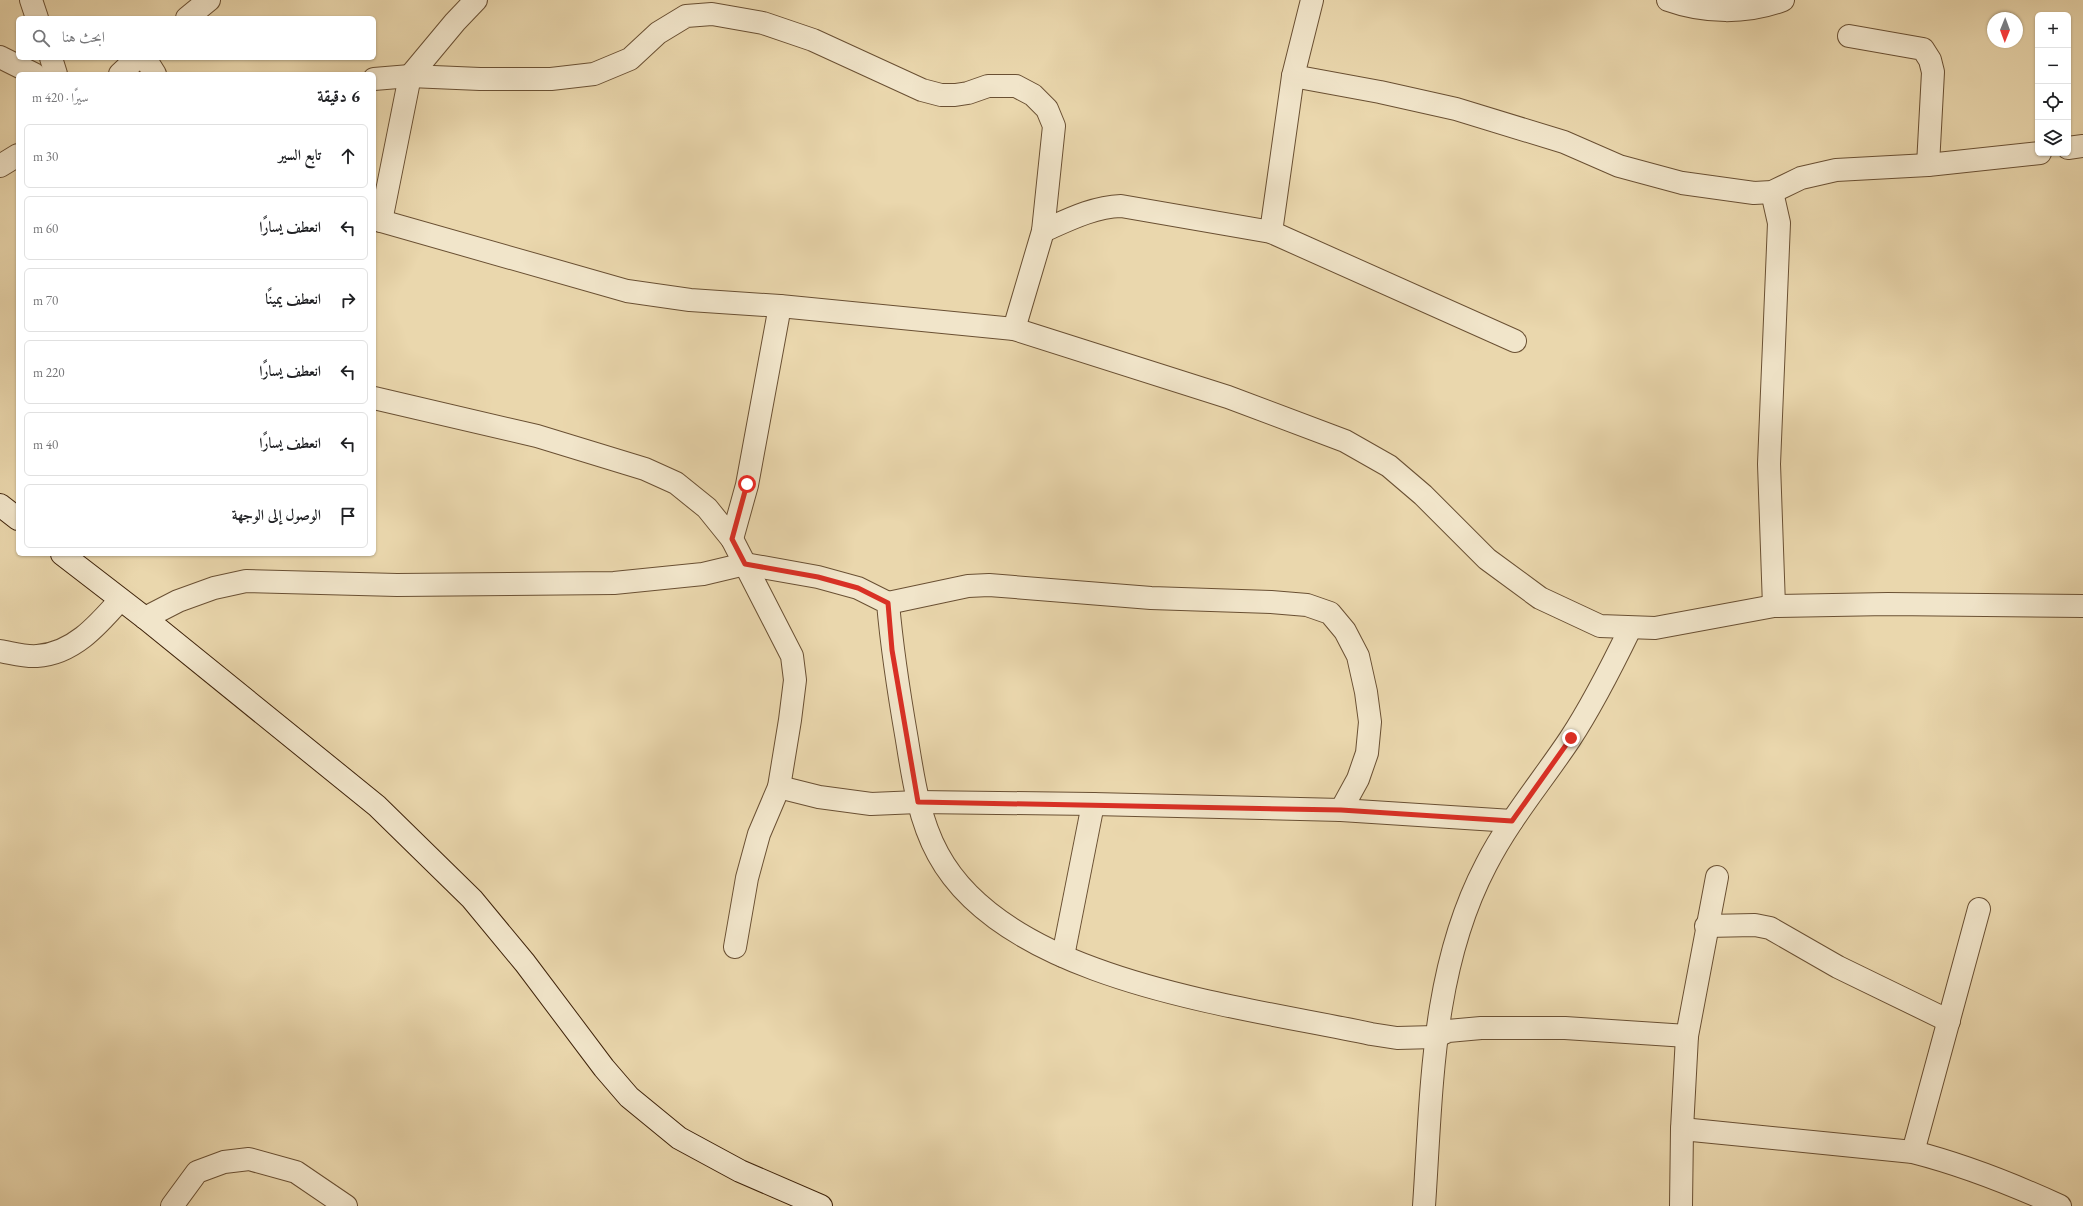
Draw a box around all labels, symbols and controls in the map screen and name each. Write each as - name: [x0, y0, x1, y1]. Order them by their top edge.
- north arrow: [1987, 12, 2023, 48]
- map controls: [2035, 12, 2071, 156]
- button: +: [2035, 12, 2071, 48]
- search box: [16, 16, 376, 60]
- icon: search: [30, 27, 52, 49]
- text: ابحث هنا: [62, 27, 105, 46]
- button: −: [2035, 48, 2071, 84]
- button: locate: [2035, 84, 2071, 120]
- text: 6 دقيقة: [317, 85, 360, 107]
- text: سيرًا · 420 m: [32, 89, 89, 106]
- button: layers: [2035, 120, 2071, 156]
- text: تابع السير: [278, 145, 321, 164]
- icon: ahead: [337, 145, 359, 167]
- text: 30 m: [33, 148, 58, 165]
- text: انعطف يسارًا: [259, 217, 321, 236]
- icon: left: [337, 217, 359, 239]
- text: 60 m: [33, 220, 58, 237]
- text: انعطف يمينًا: [265, 289, 321, 308]
- icon: right: [337, 289, 359, 311]
- text: 70 m: [33, 292, 58, 309]
- text: انعطف يسارًا: [259, 361, 321, 380]
- icon: left: [337, 361, 359, 383]
- text: 220 m: [33, 364, 64, 381]
- text: انعطف يسارًا: [259, 433, 321, 452]
- icon: left: [337, 433, 359, 455]
- text: 40 m: [33, 436, 58, 453]
- route start: [738, 475, 756, 493]
- text: الوصول إلى الوجهة: [232, 505, 321, 524]
- icon: arrive: [337, 505, 359, 527]
- route end: [1562, 729, 1580, 747]

